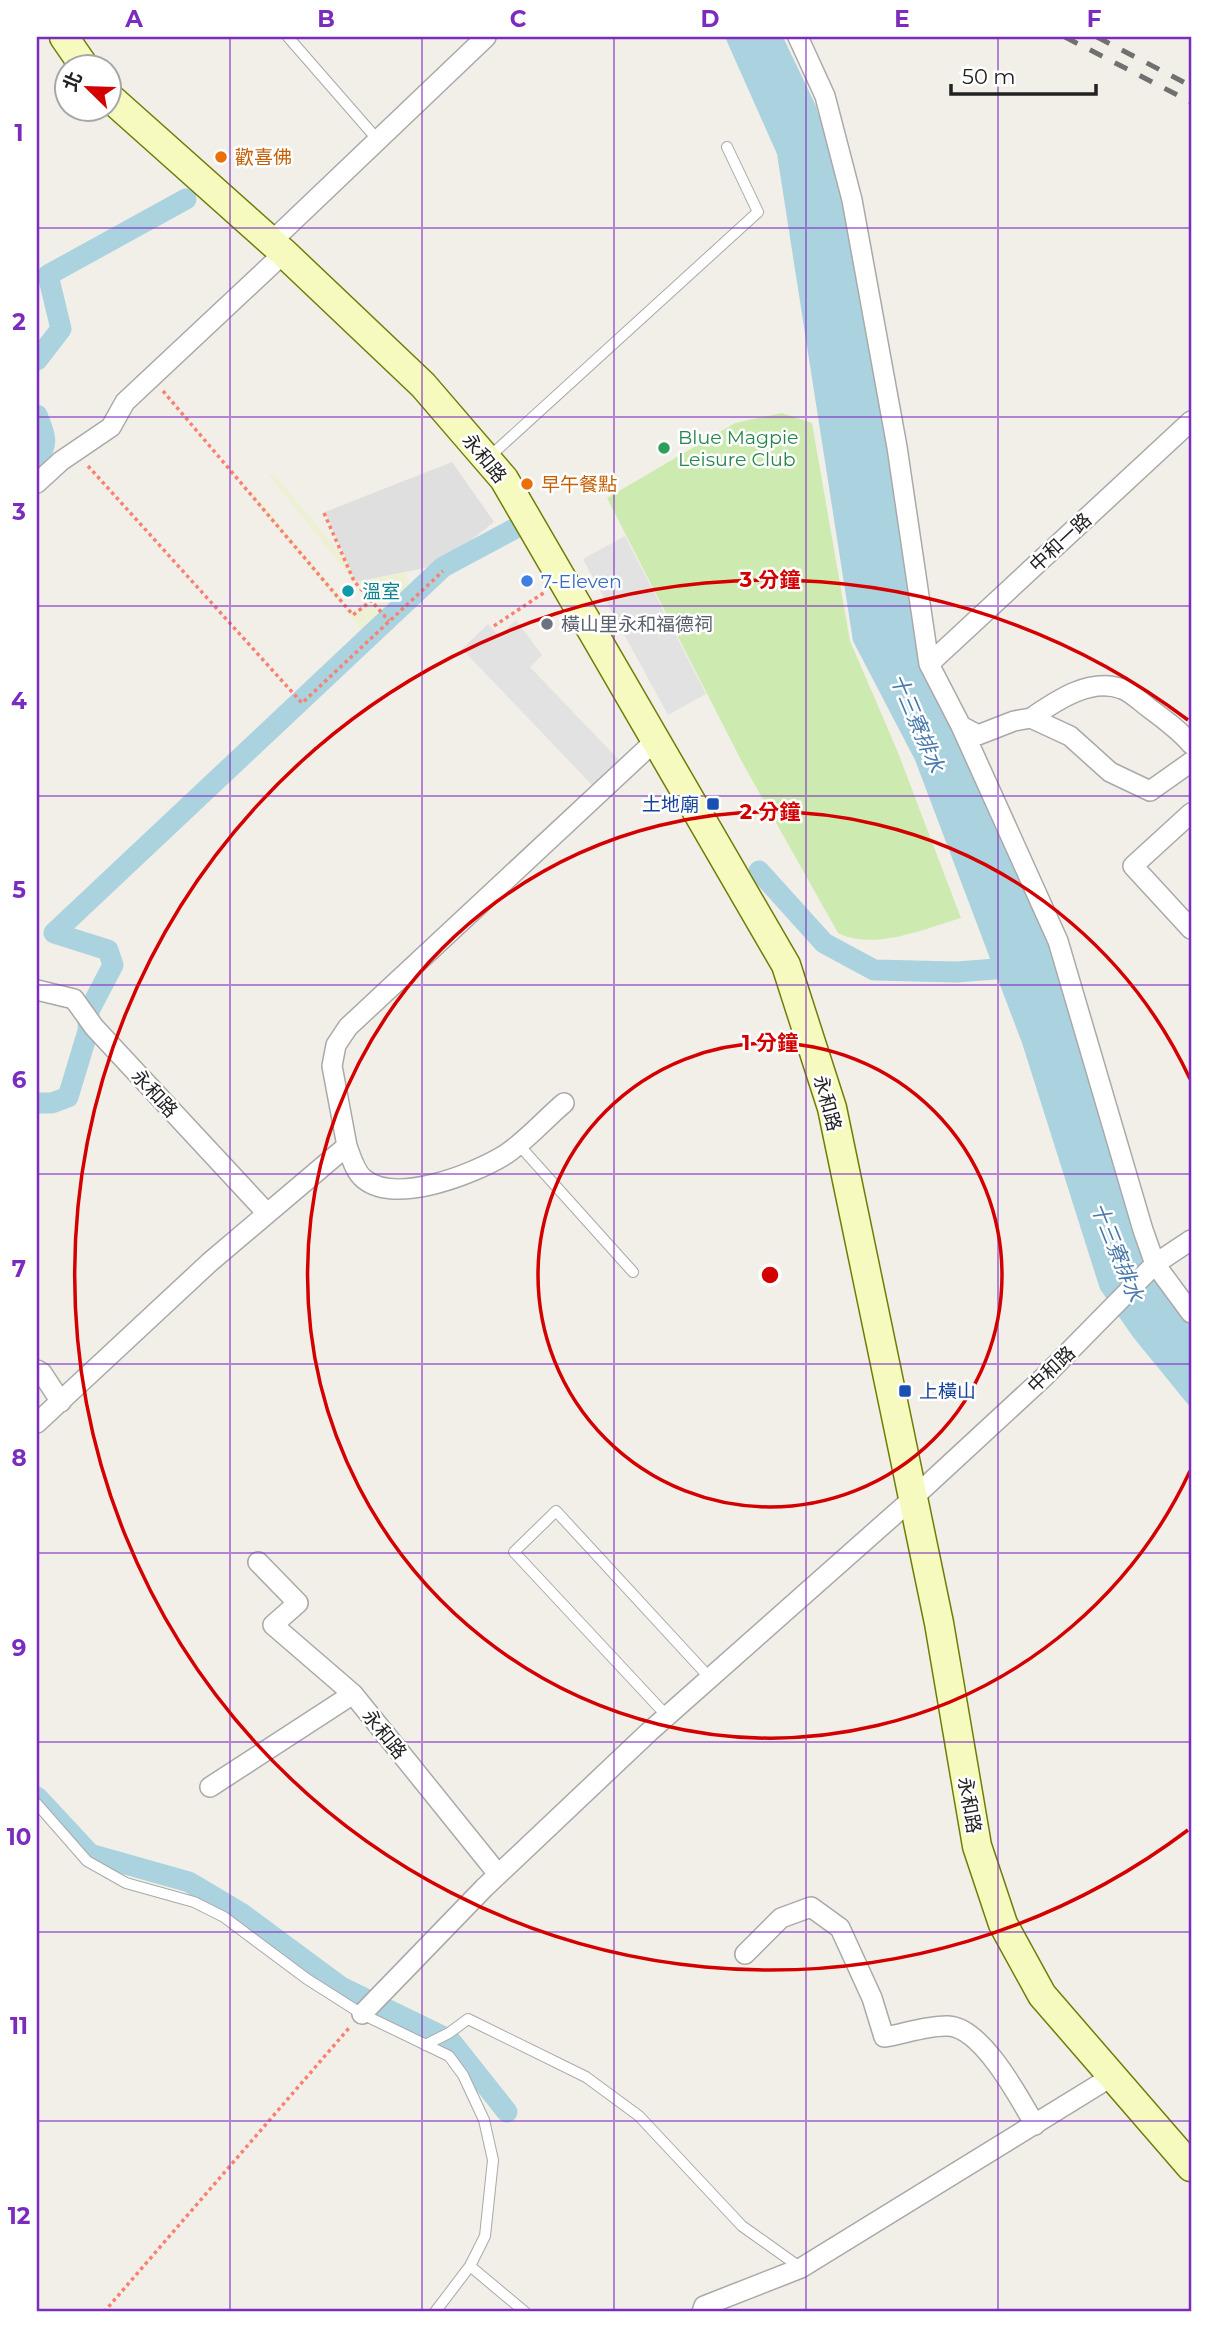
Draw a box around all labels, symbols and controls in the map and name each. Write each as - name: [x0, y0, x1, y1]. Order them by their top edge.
- text: A: [124, 5, 143, 33]
- text: B: [317, 5, 335, 33]
- text: C: [510, 5, 527, 33]
- text: D: [701, 5, 720, 33]
- text: E: [894, 5, 910, 33]
- text: F: [1087, 5, 1102, 33]
- north arrow: [52, 52, 122, 122]
- scale bar: [951, 52, 1097, 96]
- text: 50 m: [962, 64, 1016, 89]
- text: 北: [59, 68, 87, 95]
- text: 1: [14, 119, 24, 147]
- place label: 歡喜佛: [235, 146, 292, 169]
- marker: 歡喜佛: [213, 149, 229, 165]
- text: 2: [12, 308, 26, 336]
- place label: Blue Magpie Leisure Club: [678, 426, 799, 471]
- street label: 永和路: [458, 429, 511, 488]
- marker: Blue Magpie Leisure Club: [656, 440, 672, 456]
- place label: 早午餐點: [541, 473, 617, 496]
- marker: 早午餐點: [519, 476, 535, 492]
- text: 3: [11, 498, 26, 526]
- street label: 中和一路: [1025, 508, 1096, 577]
- text: 3 分鐘: [739, 567, 800, 592]
- place label: 7-Eleven: [541, 570, 622, 593]
- marker: 7-Eleven: [519, 573, 535, 589]
- place label: 溫室: [362, 580, 400, 603]
- marker: 溫室: [340, 583, 356, 599]
- place label: 橫山里永和福德祠: [561, 613, 713, 636]
- marker: 橫山里永和福德祠: [539, 616, 555, 632]
- water label: 十三寮排水: [885, 670, 950, 777]
- text: 4: [11, 687, 27, 715]
- place label: 土地廟: [642, 793, 699, 816]
- marker: 土地廟: [705, 796, 721, 812]
- text: 2 分鐘: [740, 799, 800, 824]
- text: 5: [12, 876, 26, 904]
- text: 1 分鐘: [742, 1030, 798, 1055]
- street label: 永和路: [127, 1065, 182, 1122]
- text: 6: [12, 1066, 27, 1094]
- street label: 永和路: [809, 1073, 846, 1134]
- water label: 十三寮排水: [1086, 1198, 1149, 1306]
- text: 7: [12, 1255, 26, 1283]
- centre of rings: [758, 1263, 782, 1287]
- street label: 中和路: [1023, 1341, 1080, 1397]
- place label: 上橫山: [919, 1380, 976, 1403]
- marker: 上橫山: [897, 1383, 913, 1399]
- text: 8: [11, 1444, 27, 1472]
- text: 9: [12, 1634, 26, 1662]
- street label: 永和路: [358, 1705, 411, 1764]
- street label: 永和路: [953, 1775, 986, 1835]
- text: 10: [7, 1823, 31, 1851]
- text: 11: [10, 2012, 28, 2040]
- text: 12: [8, 2202, 30, 2230]

